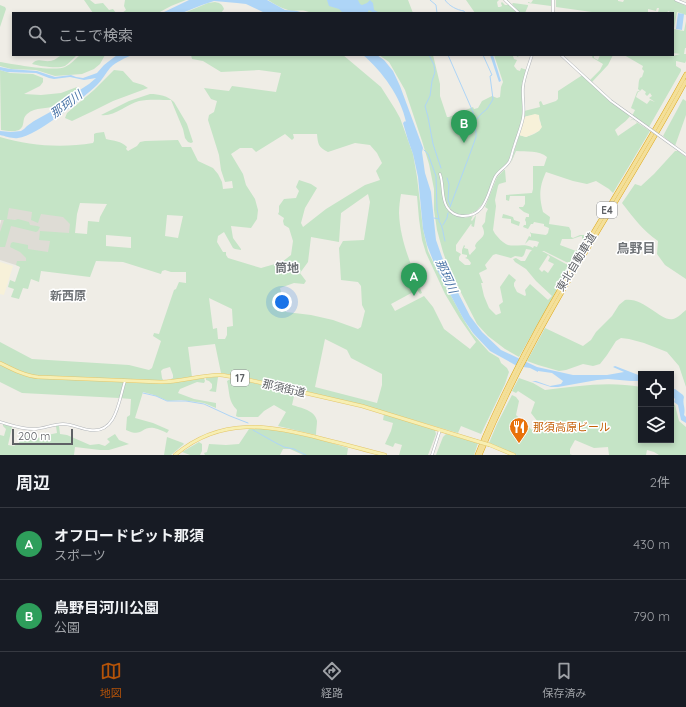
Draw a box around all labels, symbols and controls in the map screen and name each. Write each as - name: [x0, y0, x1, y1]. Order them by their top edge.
- search box: [12, 12, 674, 56]
- icon: search: [26, 23, 48, 45]
- text: ここで検索: [58, 26, 133, 45]
- water label: 那珂川: [47, 86, 86, 121]
- pin: B: [451, 110, 477, 143]
- road number: E4: [597, 202, 617, 218]
- street label: 東北自動車道: [553, 230, 599, 294]
- district label: 鳥野目: [616, 240, 656, 256]
- water label: 那珂川: [433, 256, 462, 297]
- district label: 筒地: [275, 260, 299, 275]
- pin: A: [401, 263, 427, 296]
- district label: 新西原: [50, 288, 86, 303]
- your location: [272, 292, 292, 312]
- road number: 17: [231, 370, 249, 386]
- map controls: [638, 371, 674, 443]
- button: locate: [638, 371, 674, 407]
- street label: 那須街道: [261, 376, 307, 400]
- button: layers: [638, 407, 674, 443]
- restaurant icon: 那須高原ビール: [508, 416, 530, 444]
- place label: 那須高原ビール: [533, 420, 610, 434]
- scale bar: [12, 427, 73, 446]
- text: 200 m: [18, 429, 50, 443]
- text: 周辺: [16, 472, 50, 493]
- text: 2件: [650, 474, 670, 490]
- text: オフロードピット那須: [54, 526, 204, 545]
- text: A: [25, 536, 33, 552]
- text: 430 m: [633, 536, 670, 552]
- text: スポーツ: [54, 547, 106, 563]
- text: 鳥野目河川公園: [54, 598, 159, 617]
- text: B: [25, 608, 33, 624]
- text: 790 m: [633, 608, 670, 624]
- text: 公園: [54, 619, 80, 635]
- tab: 地図: [100, 660, 122, 700]
- tab: 経路: [321, 660, 343, 700]
- tab: 保存済み: [542, 660, 586, 700]

